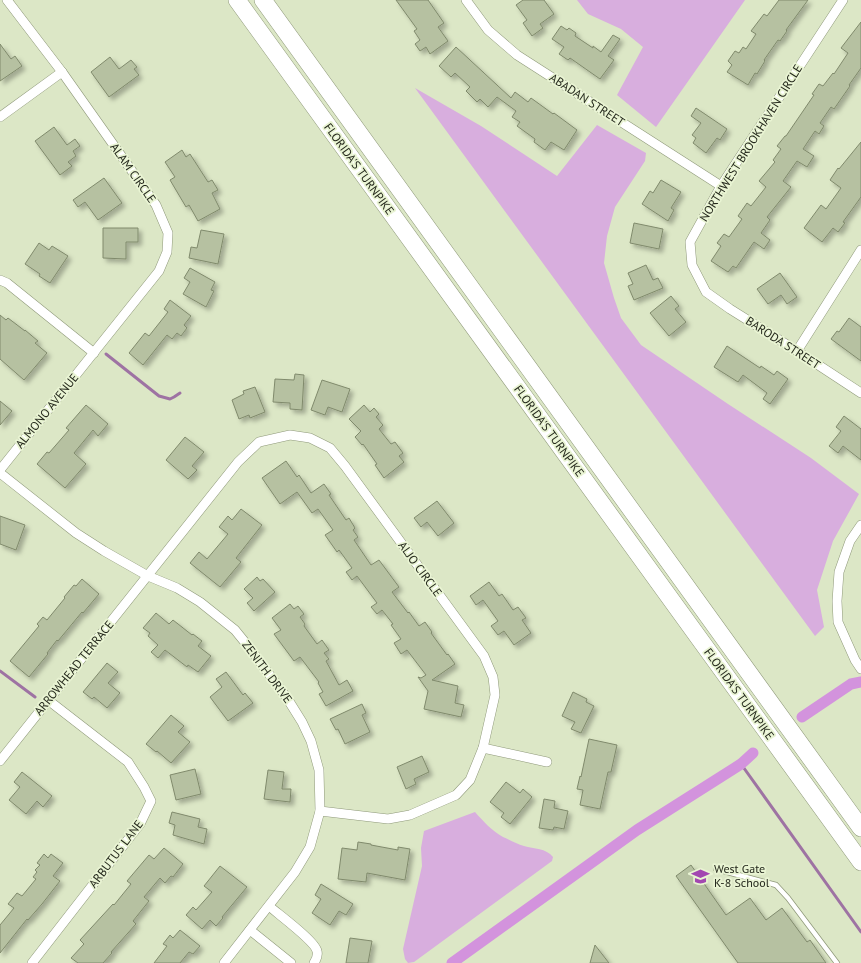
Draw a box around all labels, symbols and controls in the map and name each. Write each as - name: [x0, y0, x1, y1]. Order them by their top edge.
- street label: NORTHWEST BROOKHAVEN CIRCLE: [696, 61, 805, 224]
- street label: ABADAN STREET: [547, 70, 628, 130]
- street label: FLORIDA'S TURNPIKE: [321, 120, 398, 217]
- street label: ALAM CIRCLE: [107, 140, 159, 205]
- street label: BARODA STREET: [743, 313, 824, 372]
- street label: ALMONO AVENUE: [12, 370, 81, 451]
- street label: FLORIDA'S TURNPIKE: [511, 382, 588, 479]
- street label: ALJO CIRCLE: [395, 538, 445, 599]
- street label: ARROWHEAD TERRACE: [31, 617, 117, 718]
- street label: ZENITH DRIVE: [239, 638, 296, 706]
- street label: FLORIDA'S TURNPIKE: [701, 645, 778, 742]
- street label: ARBUTUS LANE: [85, 817, 146, 891]
- place label: West Gate K-8 School: [714, 861, 770, 890]
- school or university icon: West Gate K-8 School: [691, 866, 711, 886]

